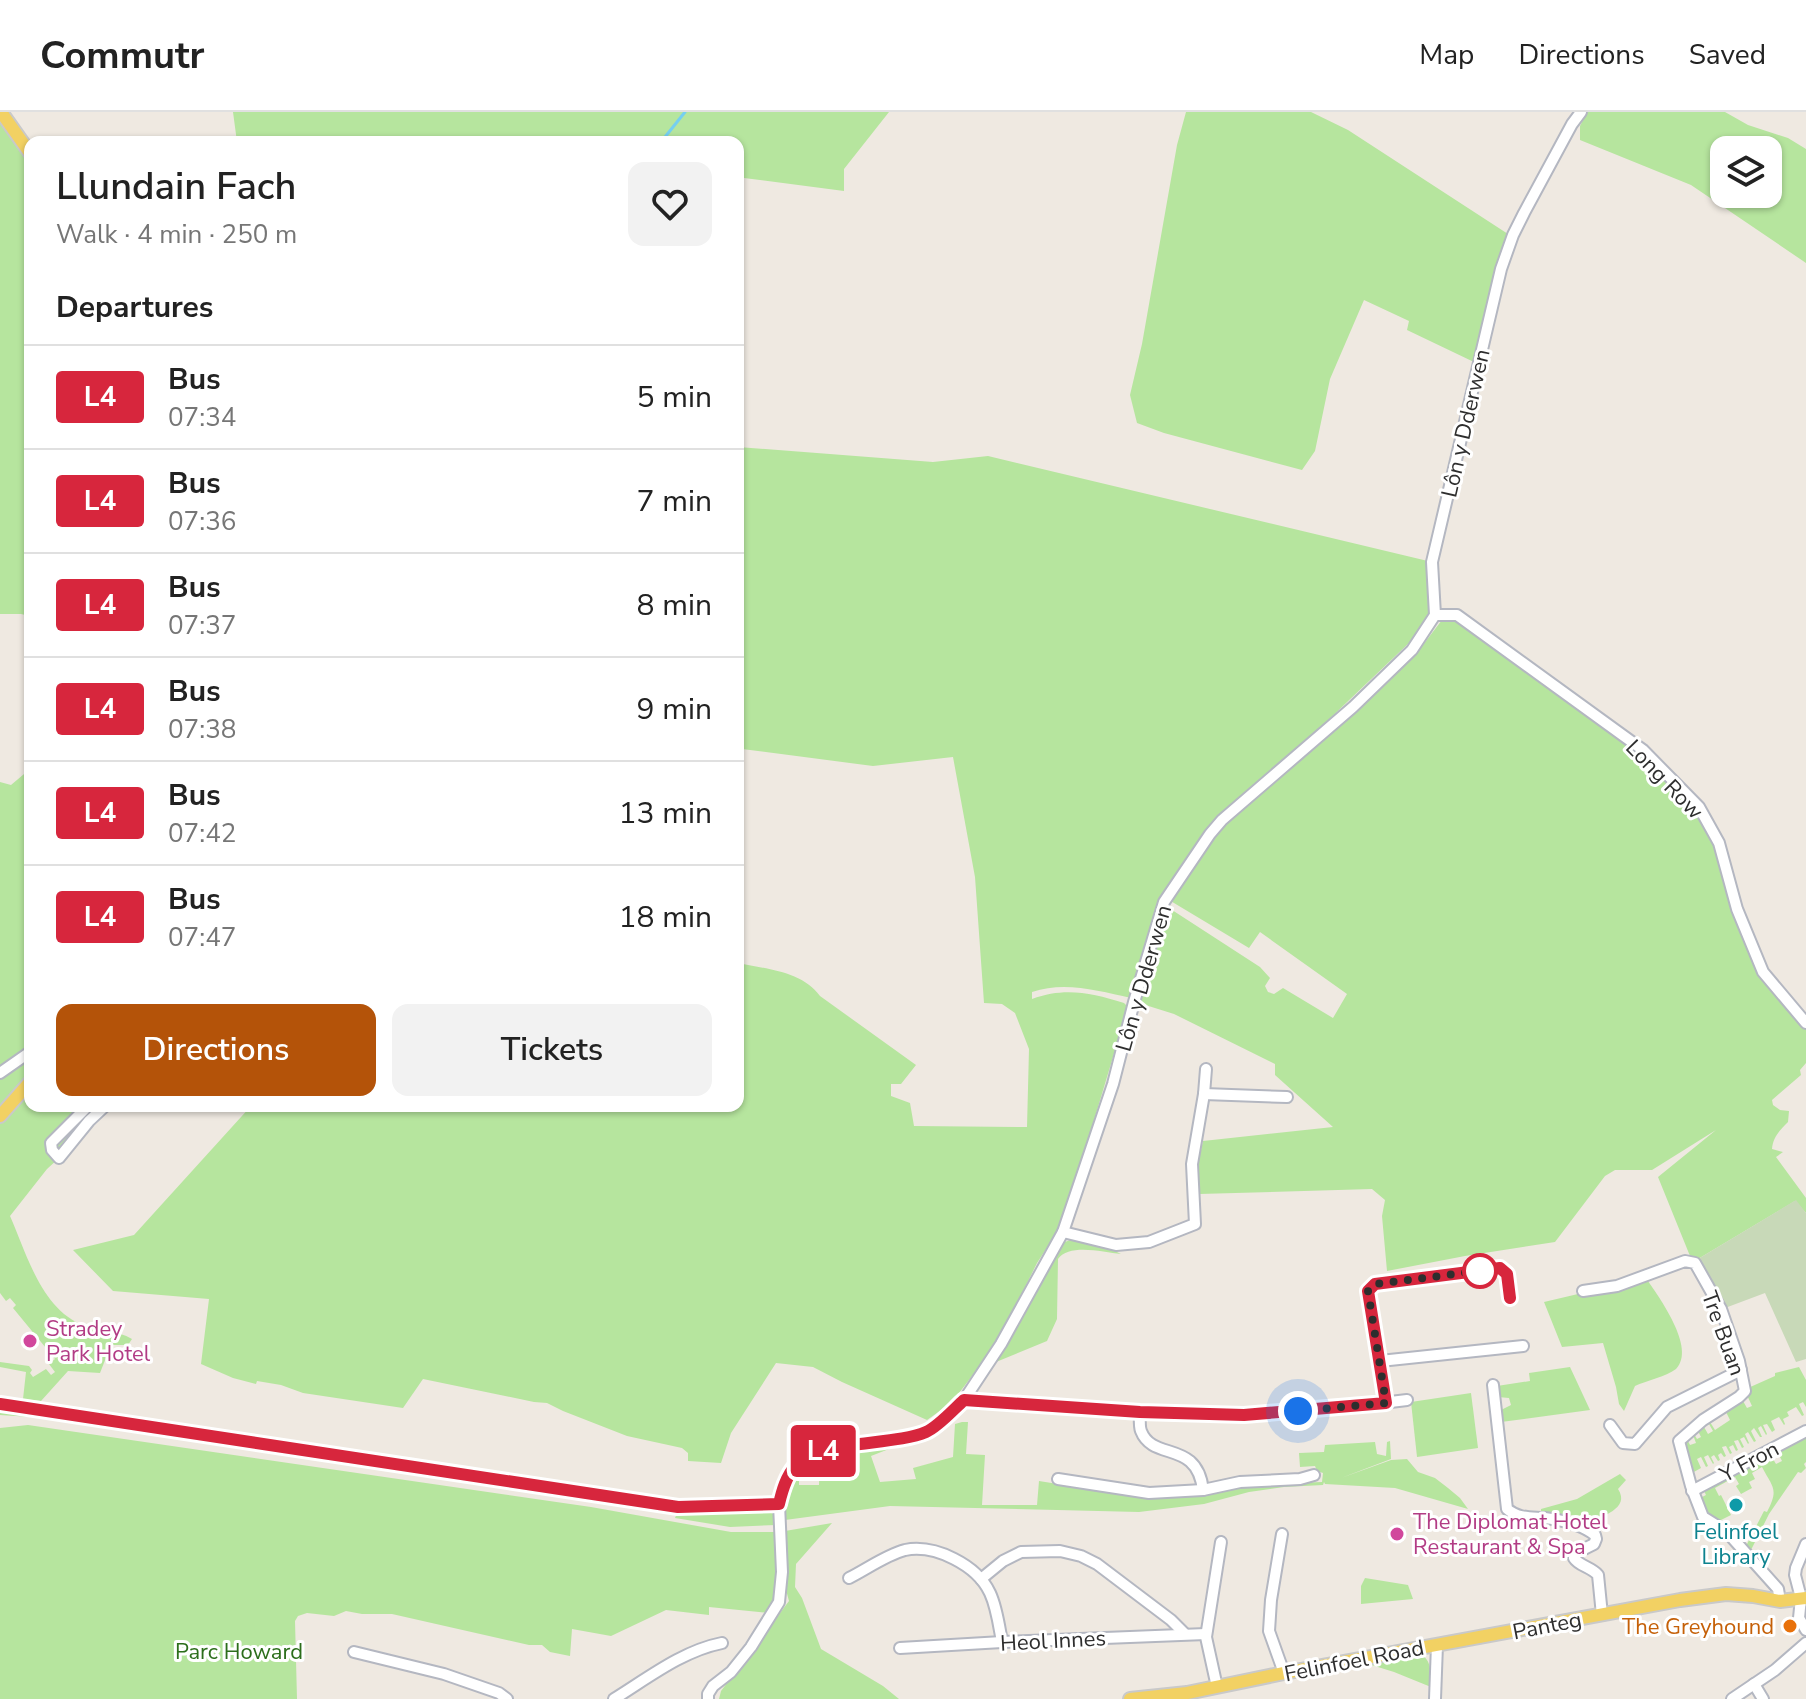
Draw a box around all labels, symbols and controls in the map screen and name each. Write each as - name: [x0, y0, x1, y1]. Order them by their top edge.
- text: Commutr: [40, 30, 205, 81]
- text: Map: [1419, 36, 1474, 74]
- text: Directions: [1518, 36, 1645, 74]
- text: Saved: [1689, 36, 1766, 74]
- map controls: [1710, 136, 1782, 208]
- button: layers: [1710, 136, 1782, 208]
- text: Llundain Fach: [56, 161, 296, 212]
- button: heart: [628, 162, 712, 246]
- text: Walk · 4 min · 250 m: [56, 217, 297, 252]
- text: Departures: [56, 287, 213, 328]
- street label: Lôn y Dderwen: [1434, 346, 1498, 500]
- text: Bus: [168, 359, 221, 400]
- text: 5 min: [637, 377, 712, 418]
- text: L4: [84, 378, 116, 416]
- text: 07:34: [168, 400, 236, 435]
- text: Bus: [168, 463, 221, 504]
- text: 7 min: [637, 481, 712, 522]
- text: L4: [84, 482, 116, 520]
- text: 07:36: [168, 504, 236, 539]
- text: Bus: [168, 567, 221, 608]
- text: 8 min: [637, 585, 712, 626]
- text: L4: [84, 586, 116, 624]
- text: 07:37: [168, 608, 236, 643]
- text: Bus: [168, 671, 221, 712]
- text: 9 min: [637, 689, 712, 730]
- text: L4: [84, 690, 116, 728]
- text: 07:38: [168, 712, 236, 747]
- street label: Long Row: [1619, 733, 1710, 826]
- text: Bus: [168, 775, 221, 816]
- text: 13 min: [619, 793, 712, 834]
- text: L4: [84, 794, 116, 832]
- text: 07:42: [168, 816, 236, 851]
- text: Bus: [168, 879, 221, 920]
- text: 18 min: [619, 897, 712, 938]
- text: L4: [84, 898, 116, 936]
- street label: Lôn y Dderwen: [1109, 902, 1179, 1055]
- text: 07:47: [168, 920, 236, 955]
- button: Directions: [56, 1004, 376, 1096]
- button: Tickets: [392, 1004, 712, 1096]
- unlabelled marker: [1463, 1254, 1497, 1288]
- street label: Tre Buan: [1694, 1287, 1752, 1380]
- place label: Stradey Park Hotel: [46, 1314, 151, 1369]
- marker: Stradey Park Hotel: [21, 1332, 39, 1350]
- your location: [1278, 1391, 1318, 1431]
- line badge: L4: [787, 1425, 859, 1477]
- text: L4: [807, 1432, 839, 1470]
- street label: Y Fron: [1714, 1434, 1784, 1490]
- marker: Felinfoel Library: [1727, 1496, 1745, 1514]
- place label: The Diplomat Hotel Restaurant & Spa: [1413, 1507, 1608, 1562]
- place label: Felinfoel Library: [1694, 1517, 1779, 1572]
- marker: The Diplomat Hotel Restaurant & Spa: [1388, 1525, 1406, 1543]
- street label: Panteg: [1510, 1605, 1584, 1647]
- place label: The Greyhound: [1622, 1612, 1774, 1642]
- marker: The Greyhound: [1781, 1617, 1799, 1635]
- street label: Heol Innes: [999, 1623, 1107, 1659]
- street label: Felinfoel Road: [1282, 1633, 1427, 1689]
- park label: Parc Howard: [175, 1637, 303, 1667]

